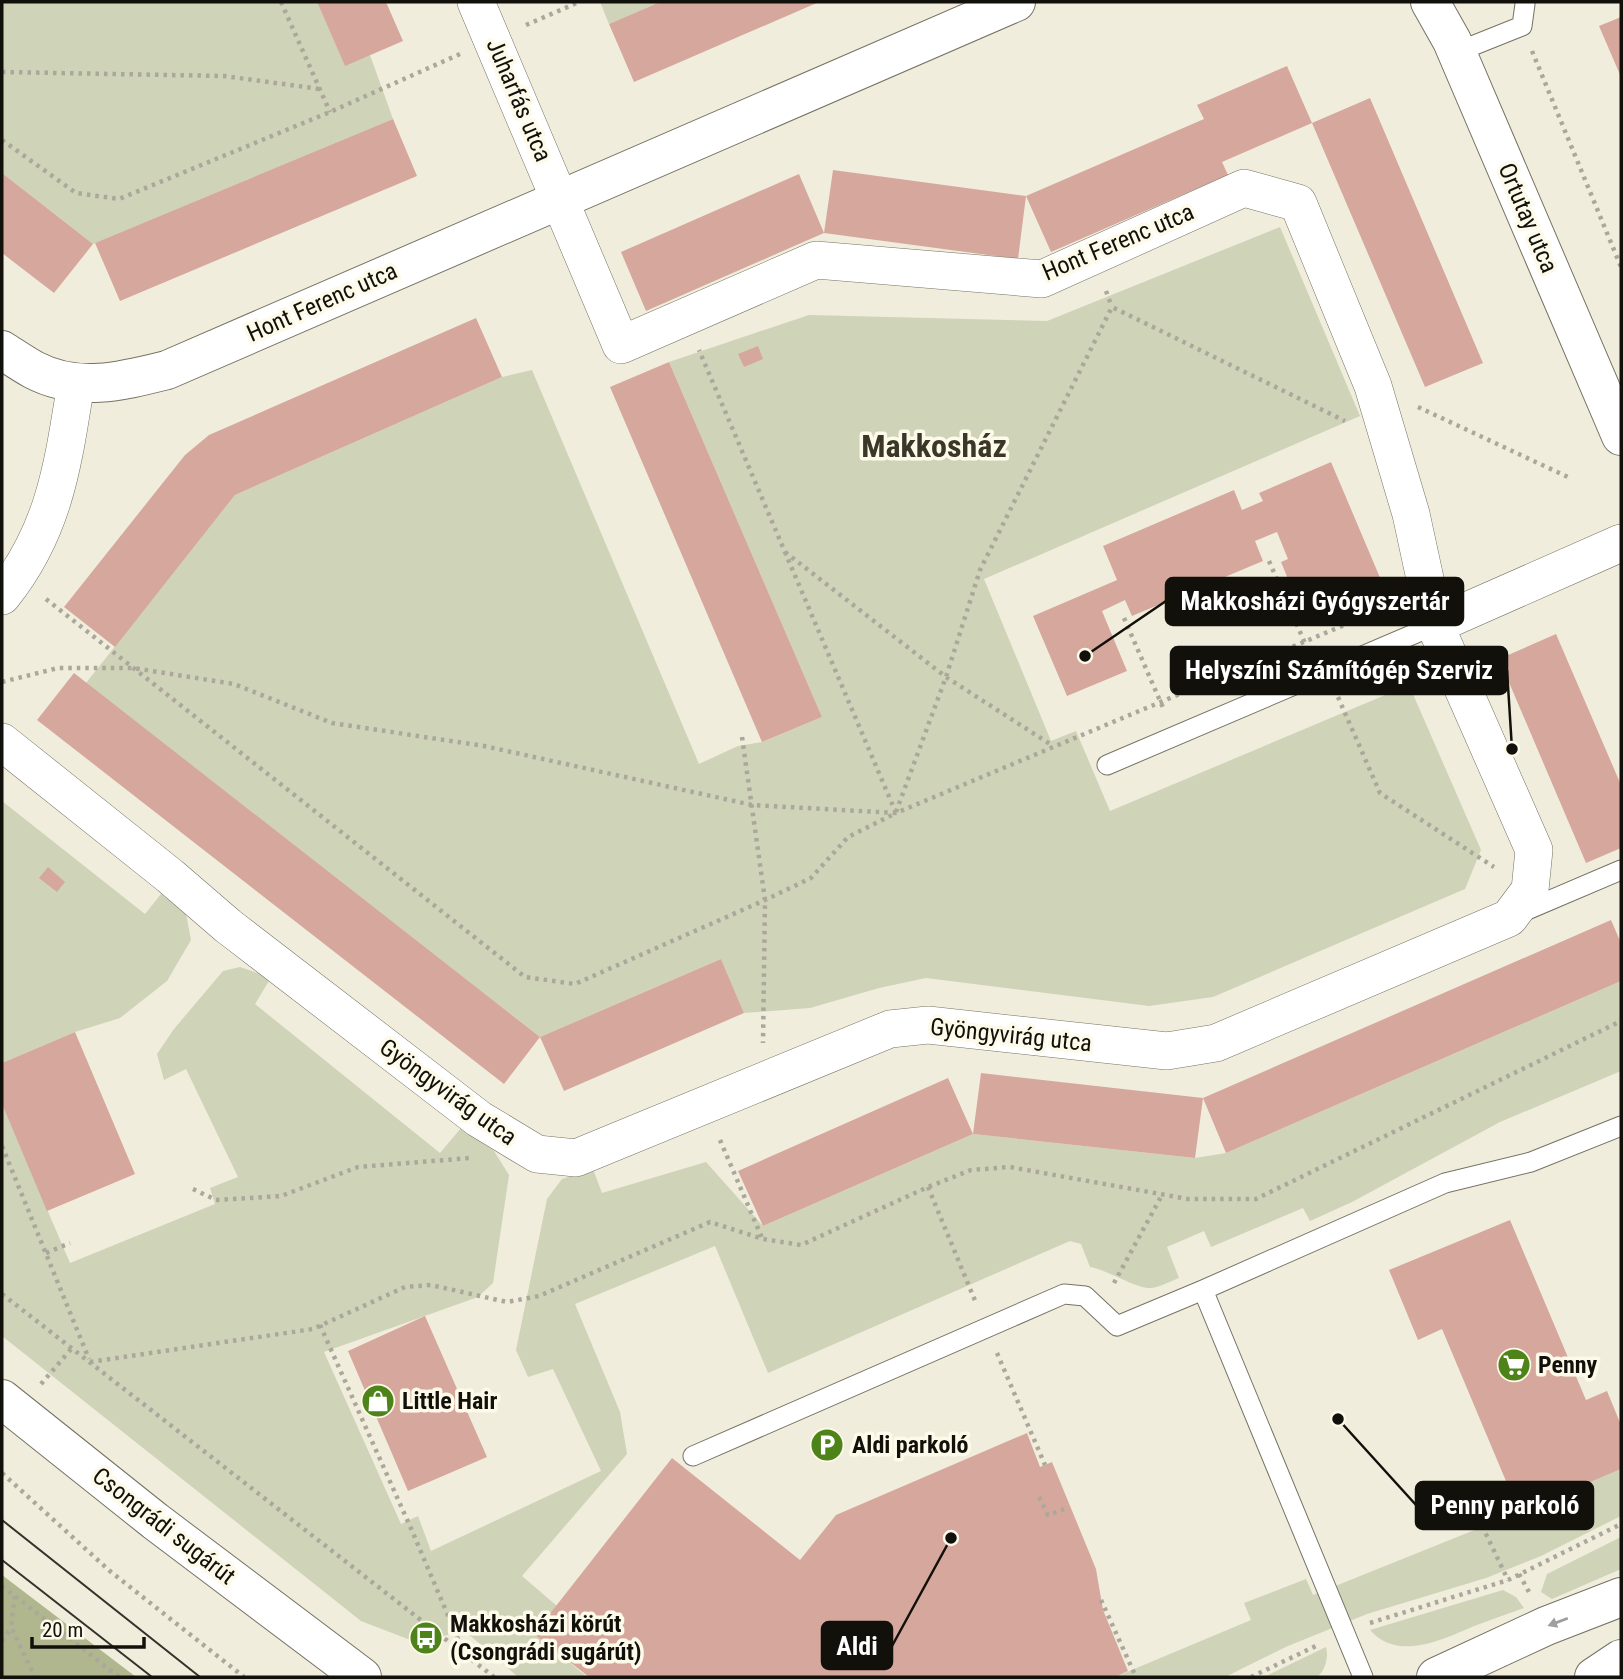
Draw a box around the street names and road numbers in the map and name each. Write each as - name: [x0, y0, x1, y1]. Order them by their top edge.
- street label: Juharfás utca: [481, 34, 557, 166]
- street label: Ortutay utca: [1492, 159, 1564, 277]
- street label: Hont Ferenc utca: [1038, 198, 1198, 286]
- street label: Hont Ferenc utca: [243, 256, 401, 348]
- street label: Gyöngyvirág utca: [929, 1013, 1093, 1057]
- street label: Gyöngyvirág utca: [374, 1033, 522, 1151]
- street label: Csongrádi sugárút: [87, 1462, 241, 1590]

